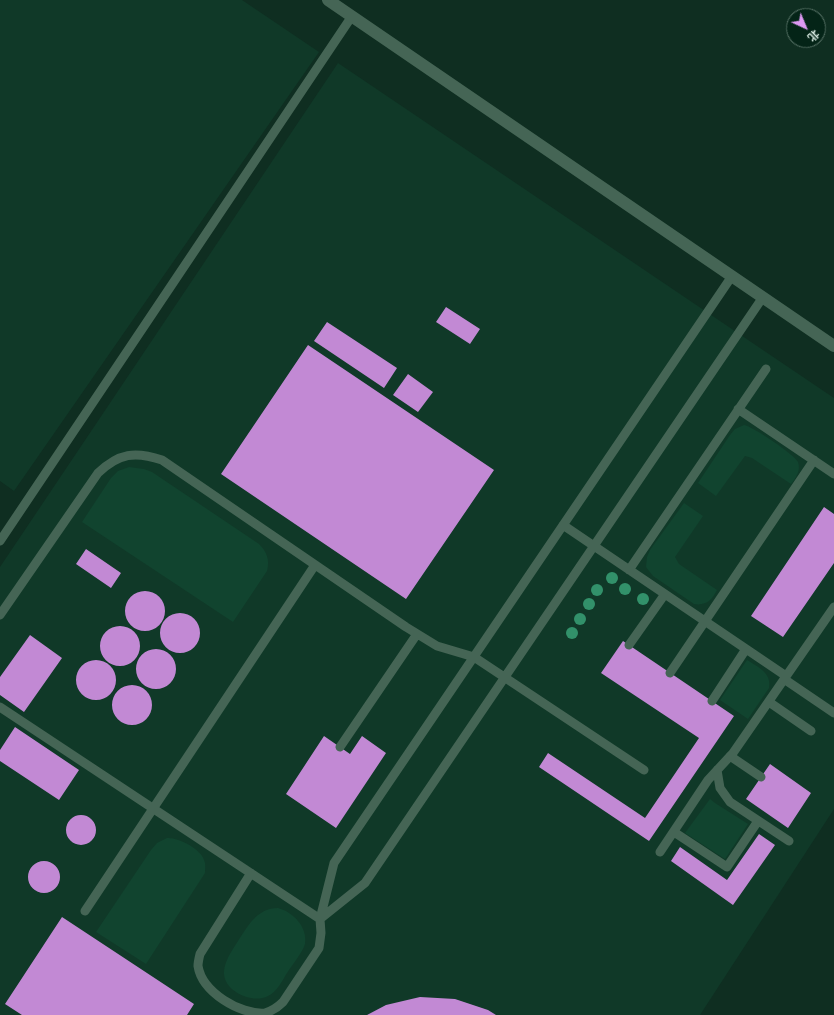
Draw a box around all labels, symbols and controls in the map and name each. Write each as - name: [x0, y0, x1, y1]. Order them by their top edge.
- north arrow: [786, 8, 826, 48]
- text: 北: [804, 26, 823, 45]

